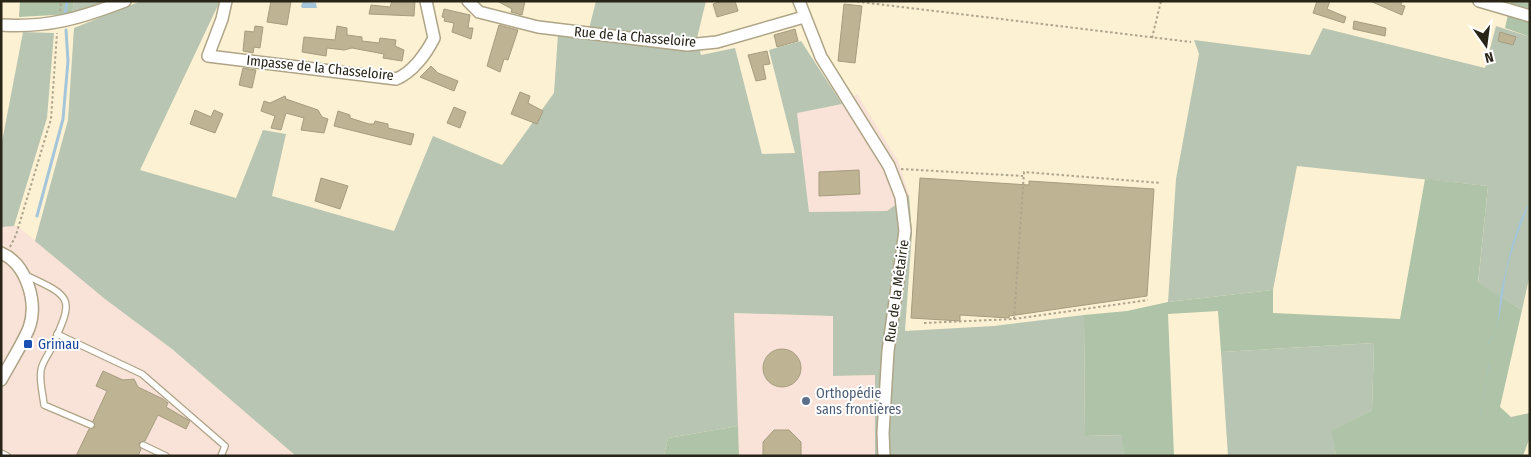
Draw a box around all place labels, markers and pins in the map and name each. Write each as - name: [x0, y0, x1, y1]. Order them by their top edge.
- place label: Grimau: [38, 336, 79, 353]
- marker: Grimau: [22, 338, 34, 350]
- place label: Orthopédie sans frontières: [816, 385, 901, 418]
- marker: Orthopédie sans frontières: [800, 395, 812, 407]

